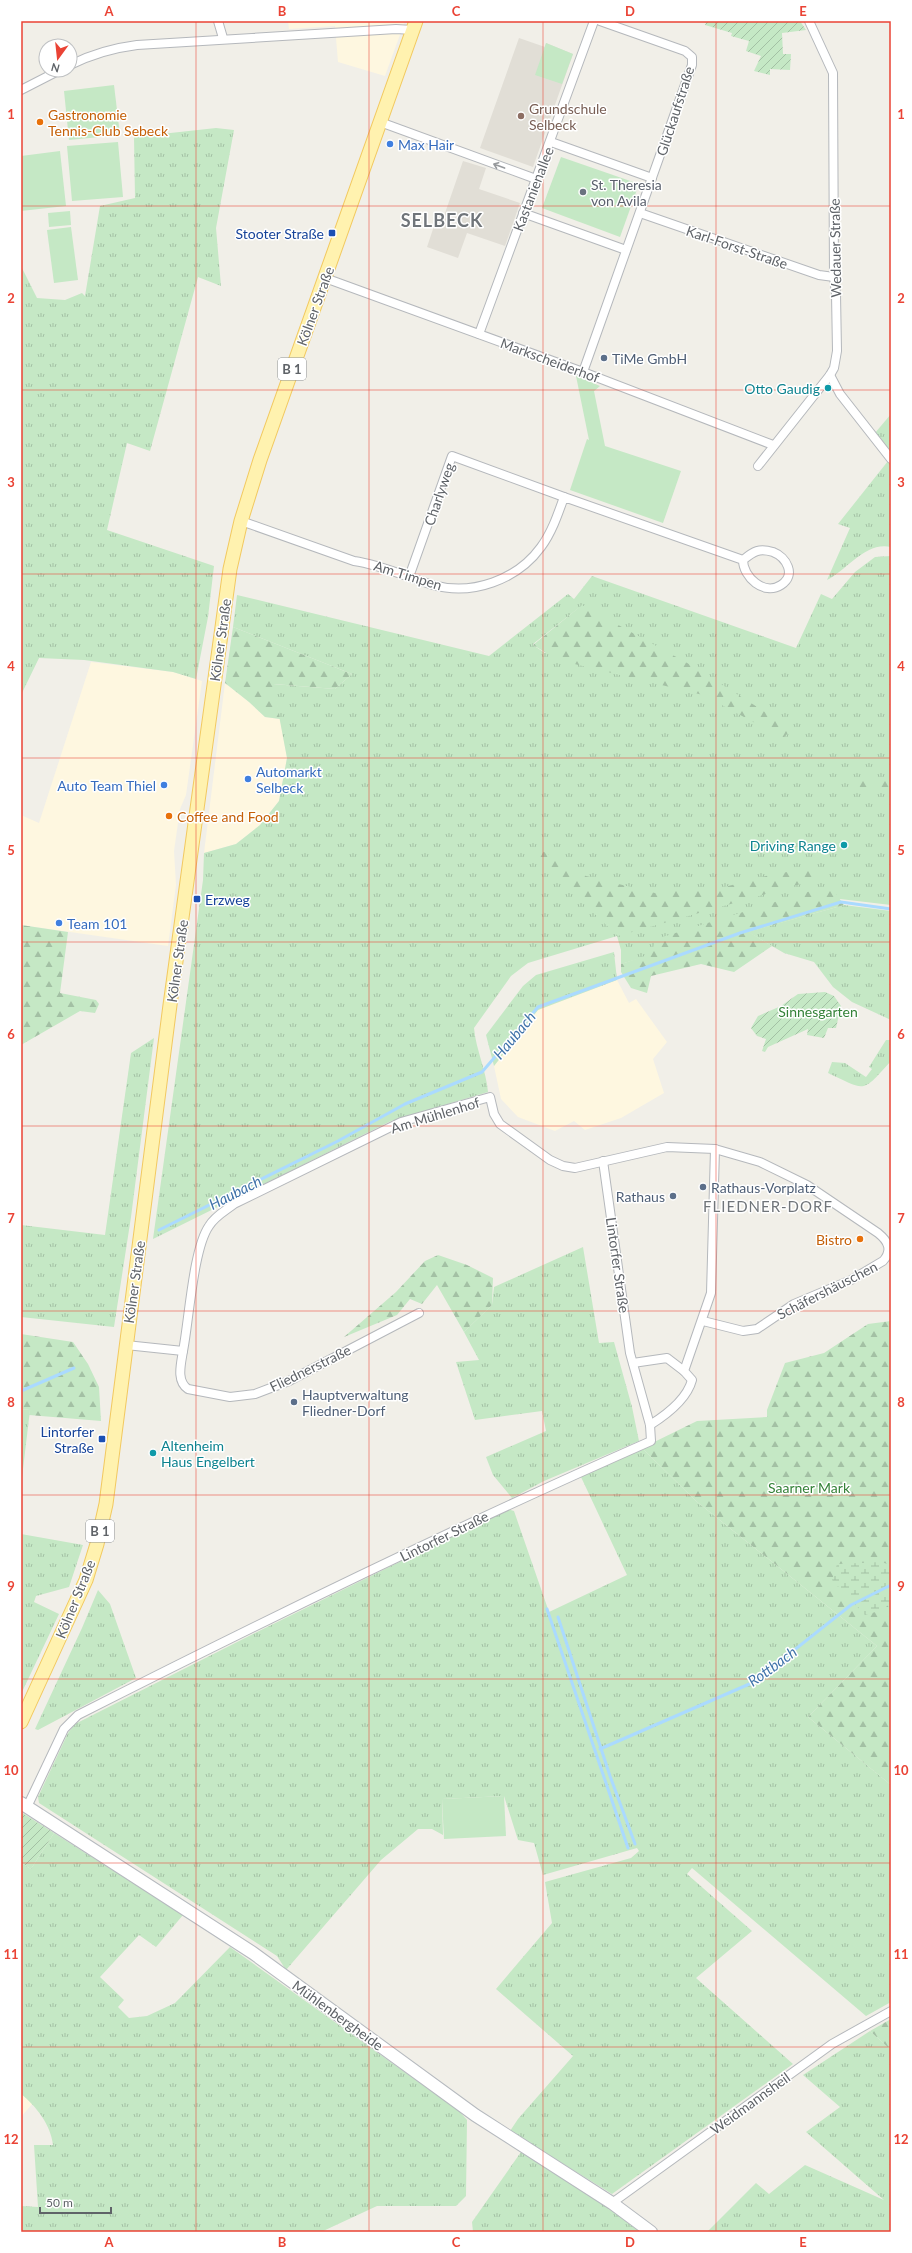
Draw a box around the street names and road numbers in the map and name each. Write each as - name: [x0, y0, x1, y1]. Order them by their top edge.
- street label: Glückaufstraße: [653, 64, 697, 158]
- street label: Kastanienallee: [509, 144, 557, 234]
- street label: Wedauer Straße: [826, 198, 844, 298]
- street label: Karl-Forst-Straße: [684, 222, 790, 272]
- street label: Kölner Straße: [293, 264, 337, 348]
- street label: Markscheiderhof: [498, 334, 602, 386]
- road number: B 1: [278, 358, 306, 380]
- street label: Charlyweg: [420, 460, 458, 528]
- street label: Am Timpen: [372, 557, 444, 593]
- street label: Kölner Straße: [206, 598, 234, 682]
- street label: Kölner Straße: [163, 919, 191, 1003]
- street label: Am Mühlenhof: [388, 1093, 482, 1137]
- street label: Lintorfer Straße: [603, 1216, 633, 1314]
- street label: Kölner Straße: [120, 1240, 148, 1324]
- street label: Schäfershäuschen: [774, 1257, 880, 1323]
- street label: Fliednerstraße: [267, 1341, 353, 1395]
- street label: Lintorfer Straße: [397, 1507, 491, 1565]
- road number: B 1: [86, 1520, 114, 1542]
- street label: Kölner Straße: [52, 1557, 98, 1641]
- street label: Mühlenbergheide: [289, 1976, 387, 2054]
- street label: Weidmannsheil: [707, 2068, 793, 2138]

